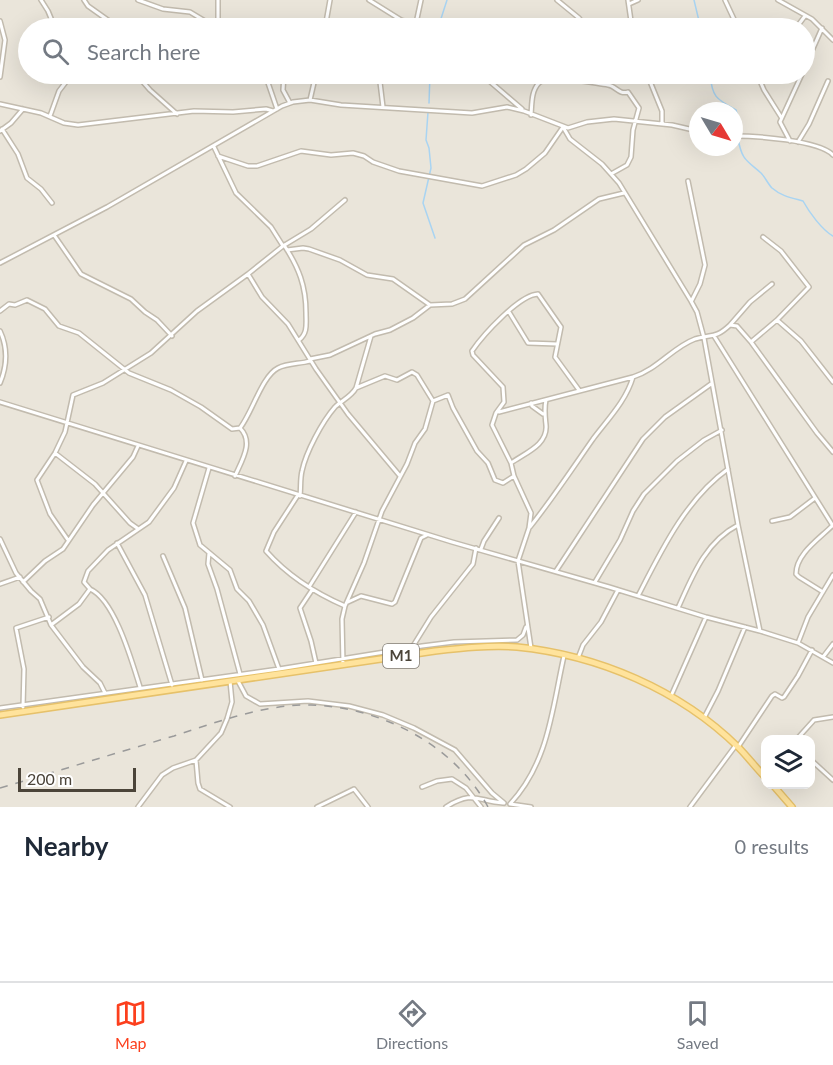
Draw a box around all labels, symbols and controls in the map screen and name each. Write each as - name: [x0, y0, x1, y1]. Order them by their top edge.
- search box: [18, 18, 815, 84]
- icon: search: [39, 35, 72, 68]
- text: Search here: [87, 38, 200, 65]
- north arrow: [689, 102, 743, 156]
- road number: M1: [383, 644, 419, 668]
- map controls: [761, 735, 815, 789]
- button: layers: [761, 735, 815, 789]
- scale bar: [18, 765, 136, 792]
- text: 200 m: [27, 769, 72, 788]
- text: Nearby: [24, 830, 109, 862]
- text: 0 results: [734, 834, 809, 858]
- tab: Map: [114, 997, 147, 1052]
- tab: Directions: [376, 997, 448, 1052]
- tab: Saved: [677, 997, 719, 1052]

